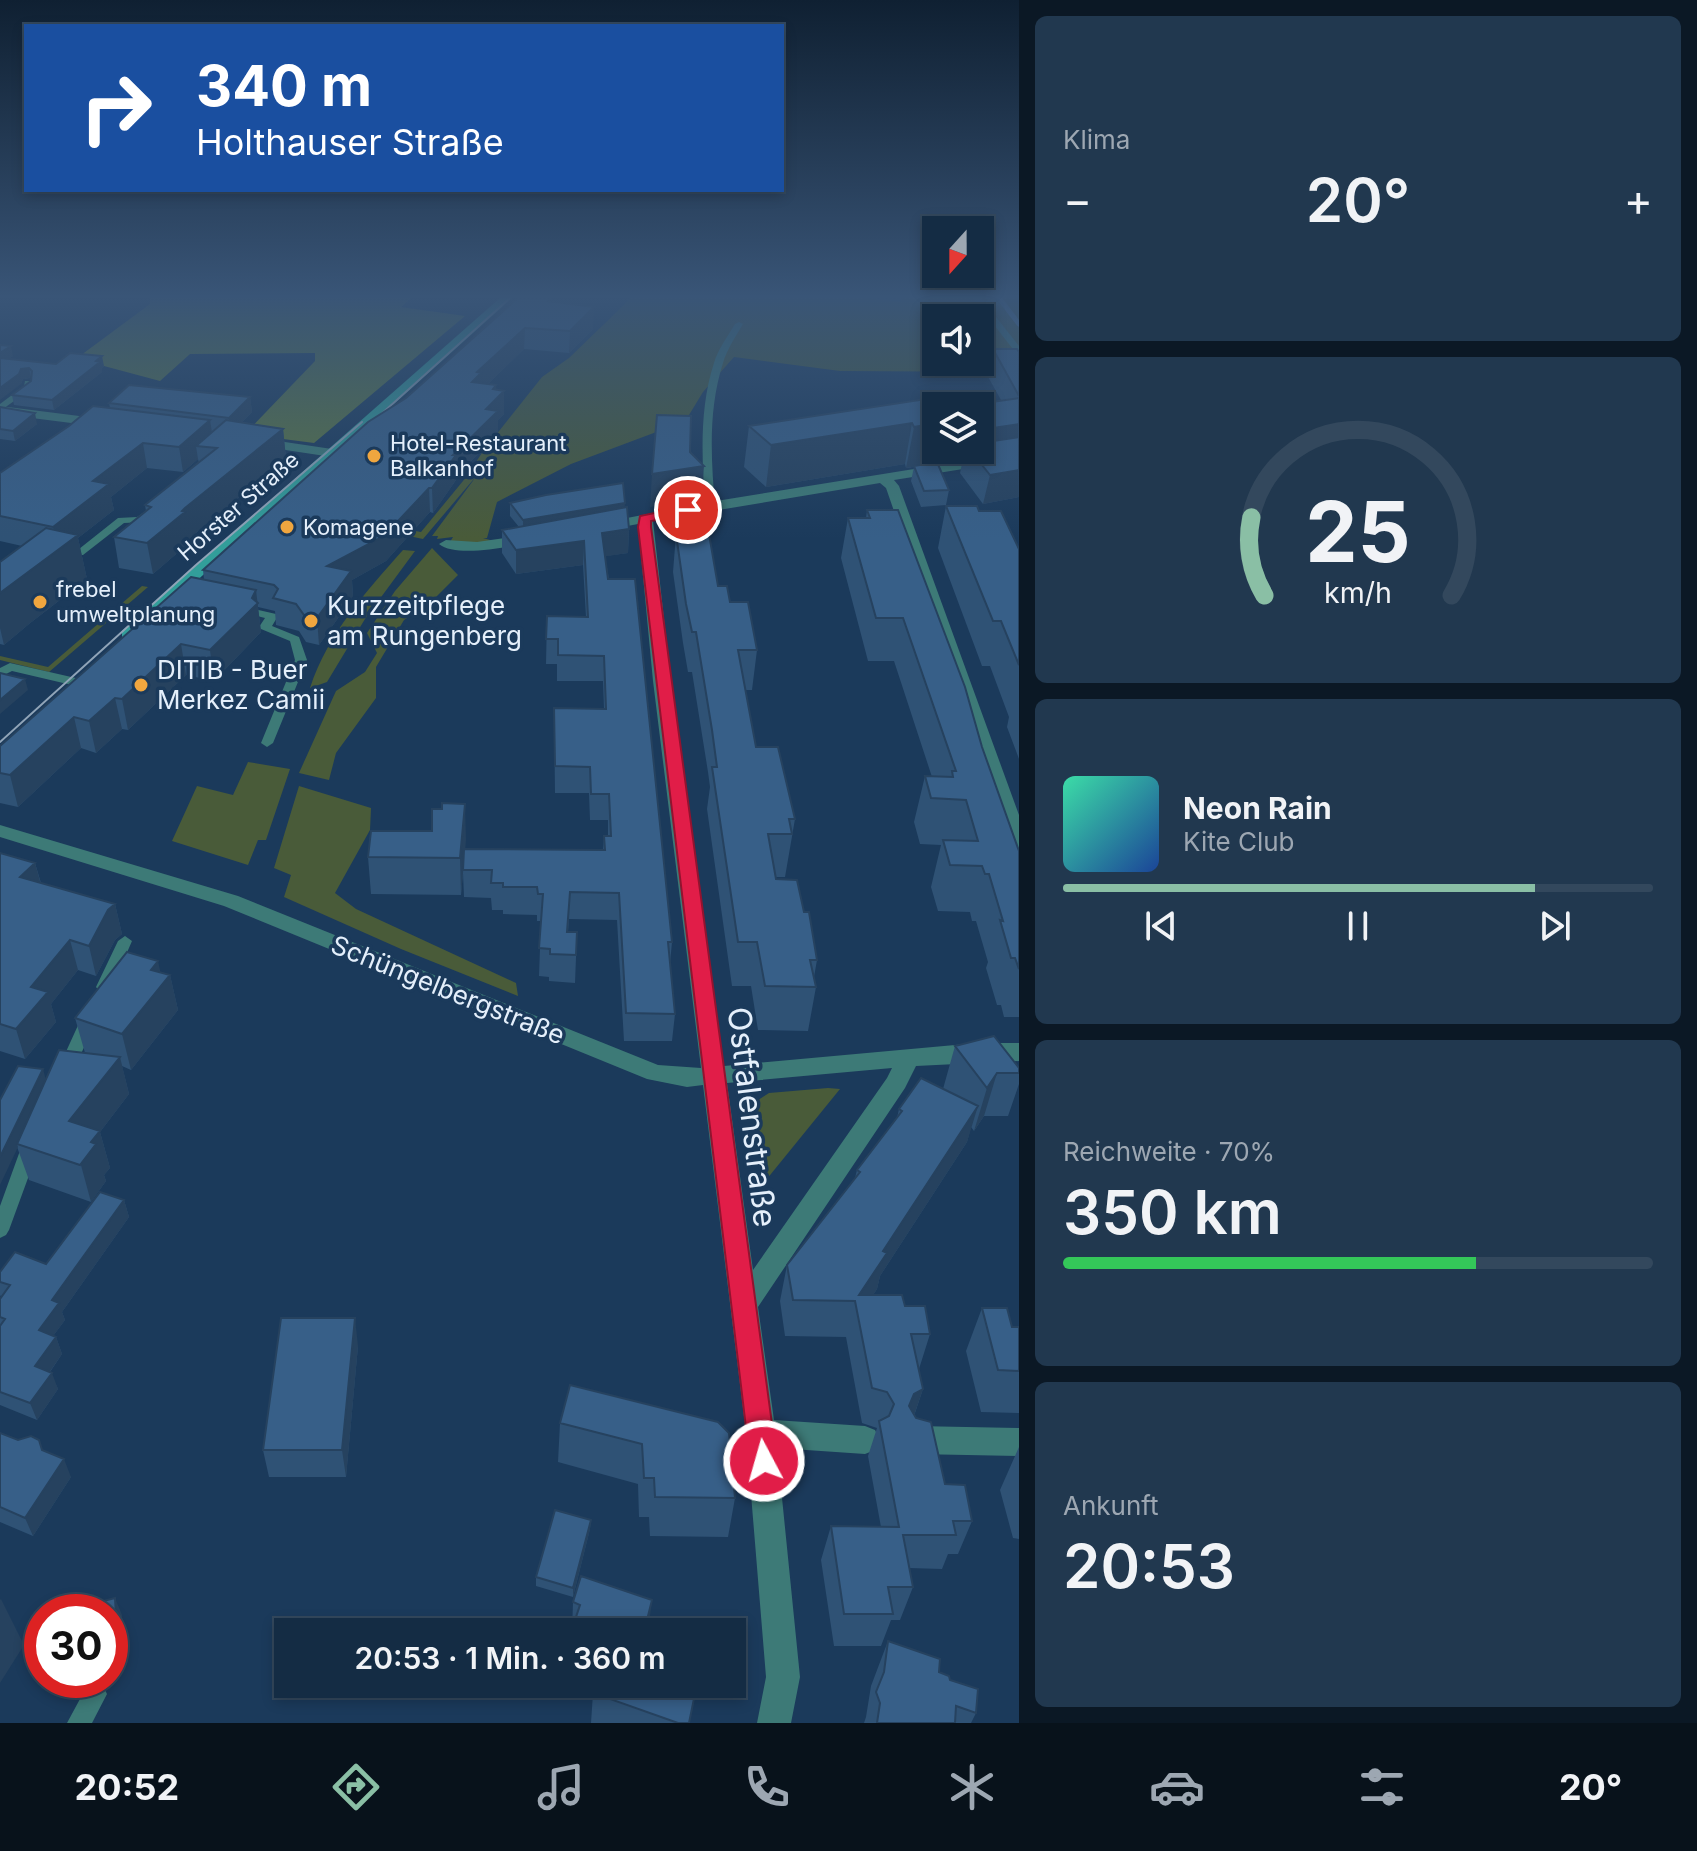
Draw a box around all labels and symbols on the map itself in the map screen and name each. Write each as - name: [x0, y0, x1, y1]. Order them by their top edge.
- north arrow: [922, 216, 994, 288]
- place label: Hotel-Restaurant Balkanhof: [390, 430, 567, 481]
- street label: Horster Straße: [172, 446, 304, 566]
- marker: Hotel-Restaurant Balkanhof: [365, 447, 383, 465]
- pin: [654, 476, 722, 544]
- place label: Komagene: [303, 514, 414, 540]
- marker: Komagene: [278, 518, 296, 536]
- place label: frebel umweltplanung: [56, 576, 215, 627]
- place label: Kurzzeitpflege am Rungenberg: [327, 590, 522, 651]
- marker: frebel umweltplanung: [31, 593, 49, 611]
- marker: Kurzzeitpflege am Rungenberg: [302, 612, 320, 630]
- place label: DITIB - Buer Merkez Camii: [157, 654, 325, 715]
- marker: DITIB - Buer Merkez Camii: [132, 676, 150, 694]
- street label: Schüngelbergstraße: [327, 928, 570, 1051]
- street label: Ostfalenstraße: [720, 1005, 785, 1229]
- position arrow: [722, 1419, 806, 1503]
- speed limit sign: 30: [24, 1594, 128, 1698]

